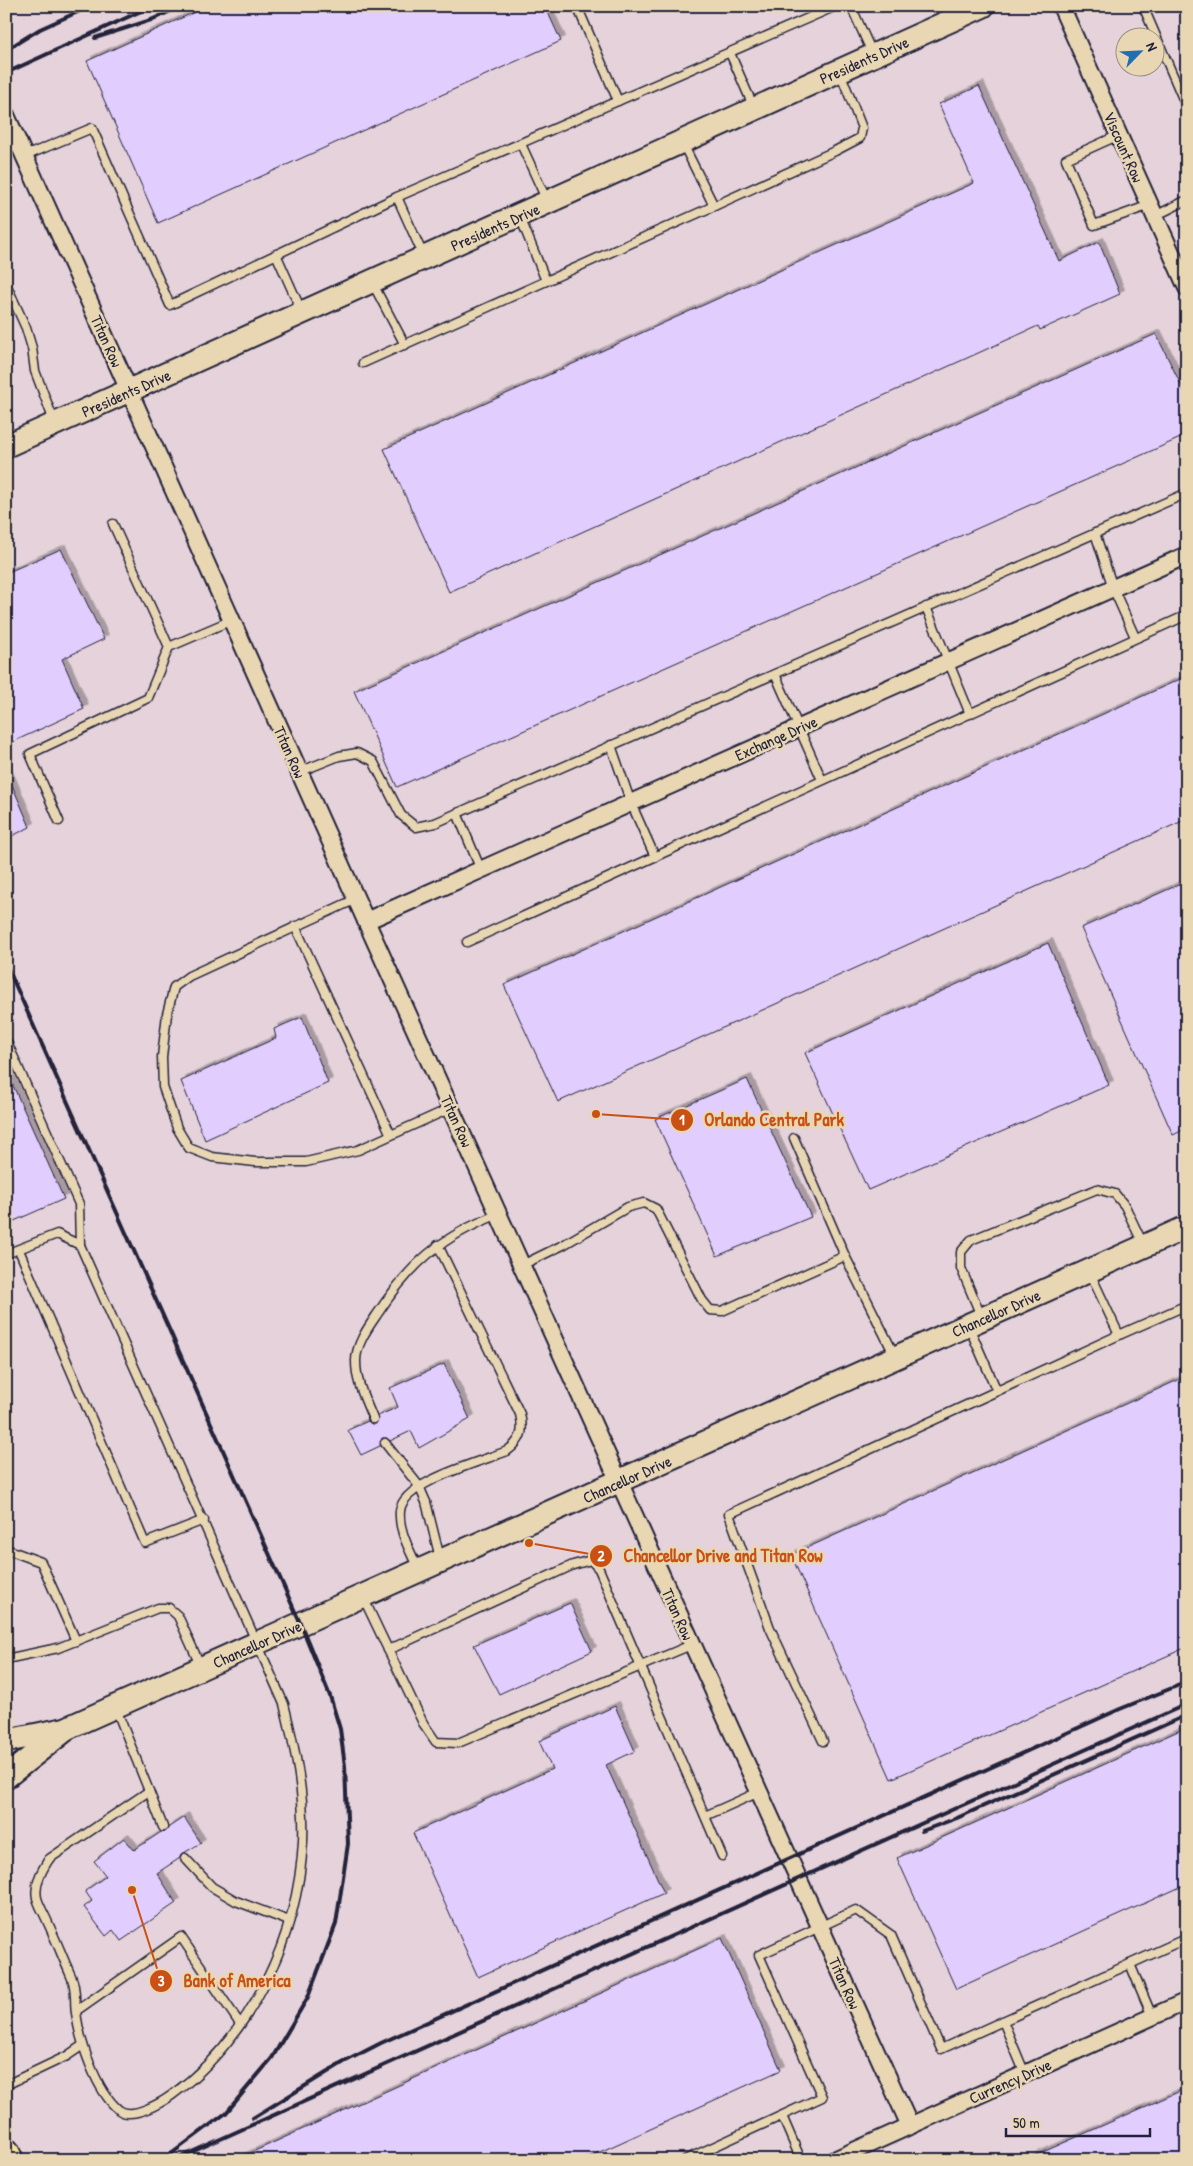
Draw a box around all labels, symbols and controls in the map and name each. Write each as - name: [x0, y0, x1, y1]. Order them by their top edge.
- north arrow: [1116, 28, 1166, 78]
- street label: Presidents Drive: [816, 30, 913, 89]
- text: N: [1142, 39, 1163, 54]
- street label: Viscount Row: [1099, 108, 1149, 186]
- street label: Presidents Drive: [447, 197, 544, 256]
- street label: Titan Row: [86, 311, 128, 371]
- street label: Presidents Drive: [78, 363, 175, 422]
- street label: Exchange Drive: [731, 710, 821, 766]
- street label: Titan Row: [269, 722, 311, 782]
- street label: Titan Row: [436, 1091, 478, 1151]
- callout: Orlando Central Park: [670, 1103, 854, 1136]
- text: Orlando Central Park: [704, 1107, 844, 1132]
- text: 1: [679, 1109, 685, 1130]
- street label: Chancellor Drive: [948, 1283, 1044, 1342]
- street label: Chancellor Drive: [579, 1449, 675, 1508]
- callout: Chancellor Drive and Titan Row: [588, 1539, 832, 1572]
- text: Chancellor Drive and Titan Row: [624, 1543, 823, 1568]
- text: 2: [597, 1545, 605, 1566]
- street label: Titan Row: [657, 1584, 699, 1644]
- street label: Chancellor Drive: [209, 1614, 305, 1673]
- street label: Titan Row: [824, 1953, 866, 2013]
- callout: Bank of America: [148, 1965, 300, 1998]
- text: Bank of America: [184, 1968, 291, 1993]
- text: 3: [158, 1970, 165, 1991]
- street label: Currency Drive: [965, 2053, 1055, 2109]
- scale bar: [1006, 2106, 1149, 2138]
- text: 50 m: [1013, 2112, 1040, 2133]

